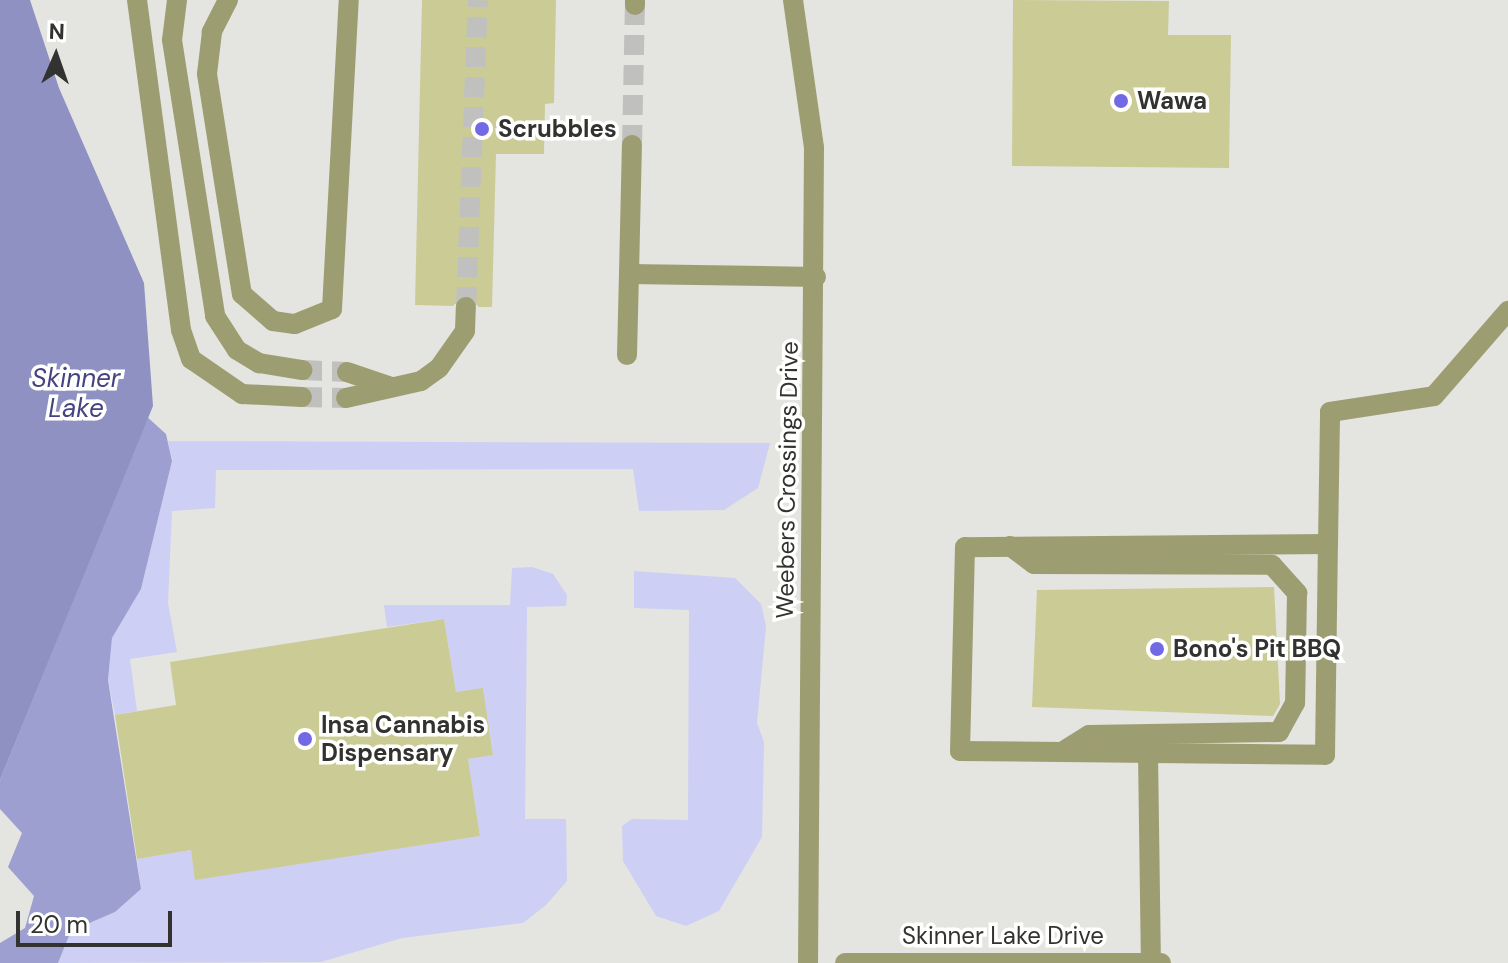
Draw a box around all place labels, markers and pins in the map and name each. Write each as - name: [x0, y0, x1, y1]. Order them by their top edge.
- place label: Wawa: [1137, 87, 1207, 115]
- marker: Wawa: [1112, 92, 1130, 110]
- place label: Scrubbles: [498, 115, 617, 143]
- marker: Scrubbles: [473, 120, 491, 138]
- place label: Bono's Pit BBQ: [1173, 635, 1341, 663]
- marker: Bono's Pit BBQ: [1148, 640, 1166, 658]
- place label: Insa Cannabis Dispensary: [321, 711, 485, 767]
- marker: Insa Cannabis Dispensary: [296, 730, 314, 748]

